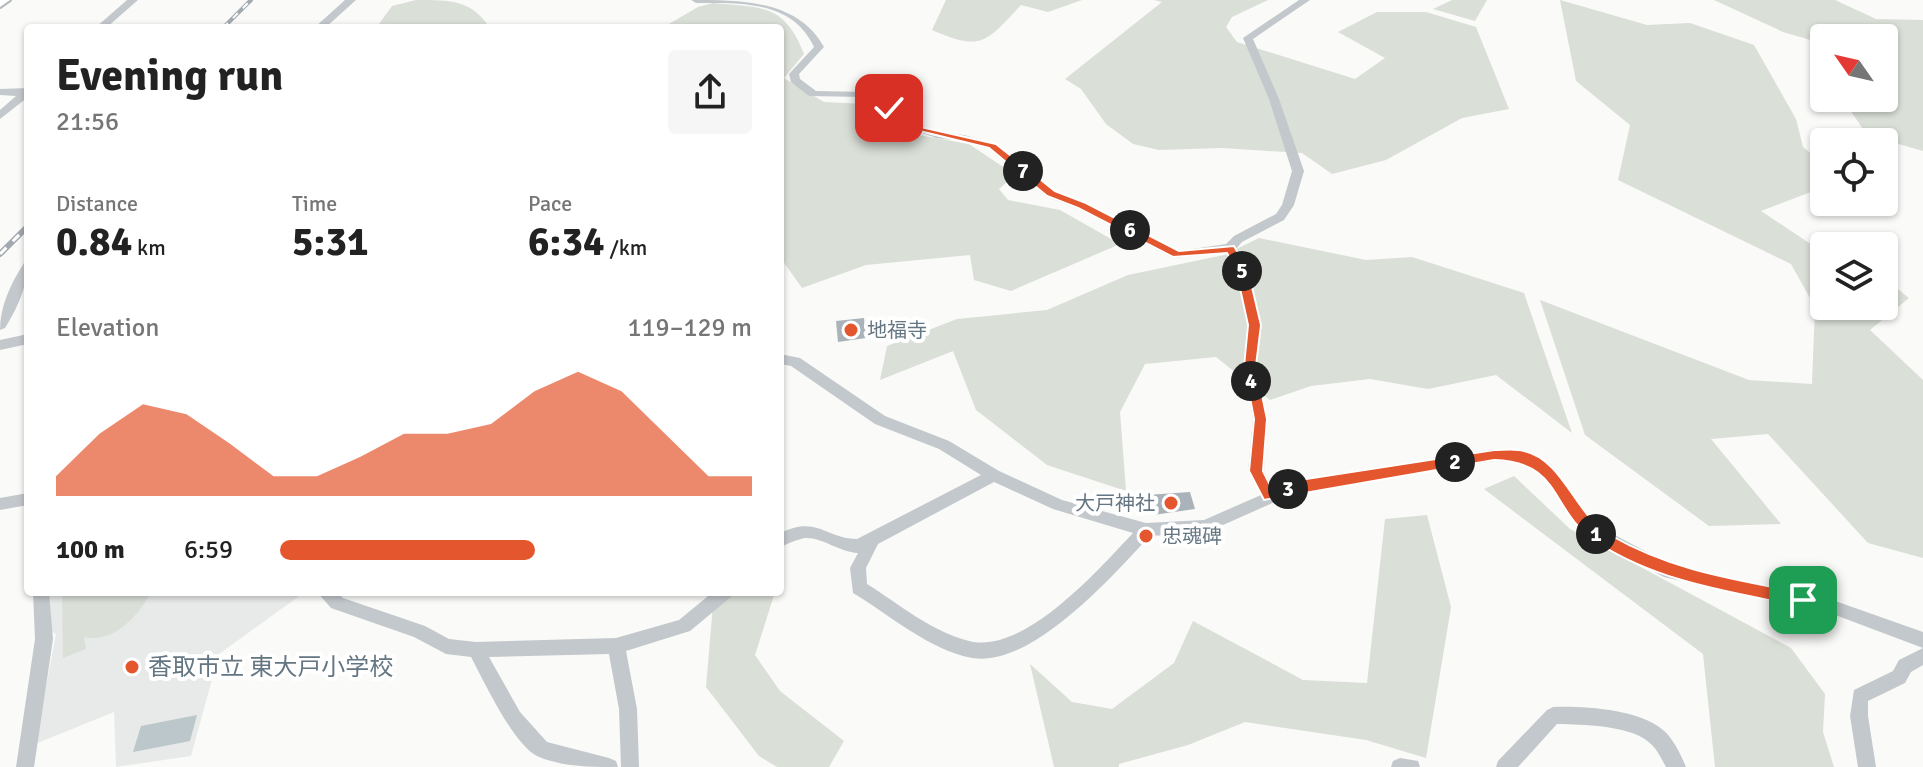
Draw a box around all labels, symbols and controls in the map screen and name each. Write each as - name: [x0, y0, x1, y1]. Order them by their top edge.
- north arrow: [1810, 24, 1898, 112]
- map controls: [1810, 24, 1898, 320]
- text: Evening run: [56, 49, 283, 103]
- button: share: [668, 50, 752, 134]
- pin: [855, 74, 923, 142]
- icon: check: [867, 86, 911, 130]
- text: 21:56: [56, 106, 119, 138]
- button: locate: [1810, 128, 1898, 216]
- pin: 7: [1003, 151, 1043, 191]
- text: 7: [1017, 157, 1029, 184]
- text: Distance: [56, 190, 138, 217]
- text: Time: [292, 190, 337, 217]
- text: Pace: [528, 190, 572, 217]
- pin: 6: [1110, 210, 1150, 250]
- text: 6: [1124, 216, 1136, 243]
- text: 0.84: [56, 217, 132, 267]
- text: 5:31: [292, 217, 369, 267]
- text: 6:34: [528, 217, 605, 267]
- button: layers: [1810, 232, 1898, 320]
- text: km: [132, 234, 166, 261]
- text: /km: [605, 234, 647, 261]
- pin: 5: [1222, 251, 1262, 291]
- text: 5: [1236, 257, 1248, 284]
- text: Elevation: [56, 312, 160, 344]
- text: 119–129 m: [628, 312, 752, 344]
- place label: 地福寺: [867, 318, 927, 343]
- marker: 地福寺: [842, 321, 860, 339]
- pin: 4: [1231, 361, 1271, 401]
- text: 4: [1245, 367, 1257, 394]
- pin: 2: [1435, 442, 1475, 482]
- text: 2: [1449, 448, 1461, 475]
- pin: 3: [1268, 469, 1308, 509]
- text: 3: [1282, 475, 1294, 502]
- place label: 大戸神社: [1075, 491, 1155, 516]
- marker: 大戸神社: [1162, 494, 1180, 512]
- pin: 1: [1576, 514, 1616, 554]
- text: 1: [1590, 520, 1602, 547]
- place label: 忠魂碑: [1162, 524, 1222, 549]
- marker: 忠魂碑: [1137, 527, 1155, 545]
- text: 100 m: [56, 534, 125, 566]
- text: 6:59: [184, 534, 233, 566]
- pin: [1769, 566, 1837, 634]
- icon: arrive: [1781, 578, 1825, 622]
- place label: 香取市立 東大戸小学校: [148, 652, 393, 682]
- marker: 香取市立 東大戸小学校: [123, 658, 141, 676]

